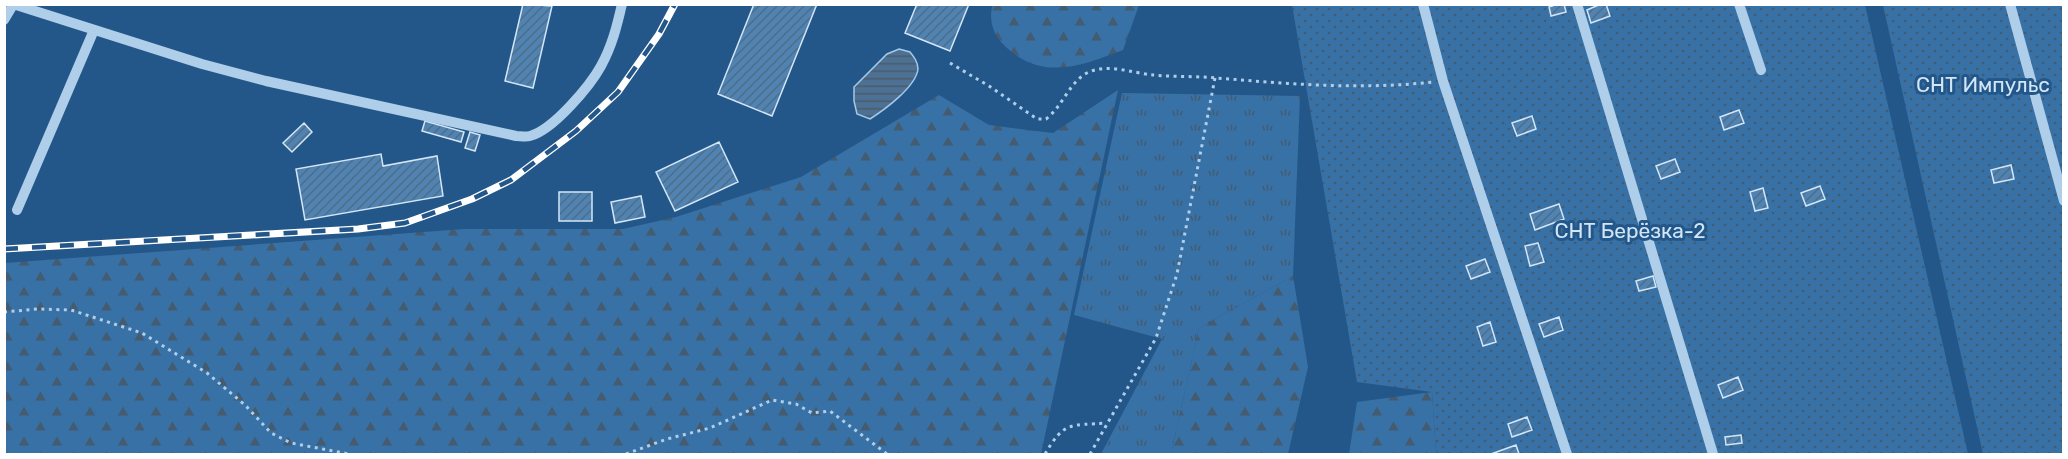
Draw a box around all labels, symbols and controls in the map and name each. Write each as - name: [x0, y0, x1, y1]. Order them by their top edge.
- park label: СНТ Импульс: [1916, 72, 2050, 97]
- park label: СНТ Берёзка-2: [1554, 218, 1706, 243]

